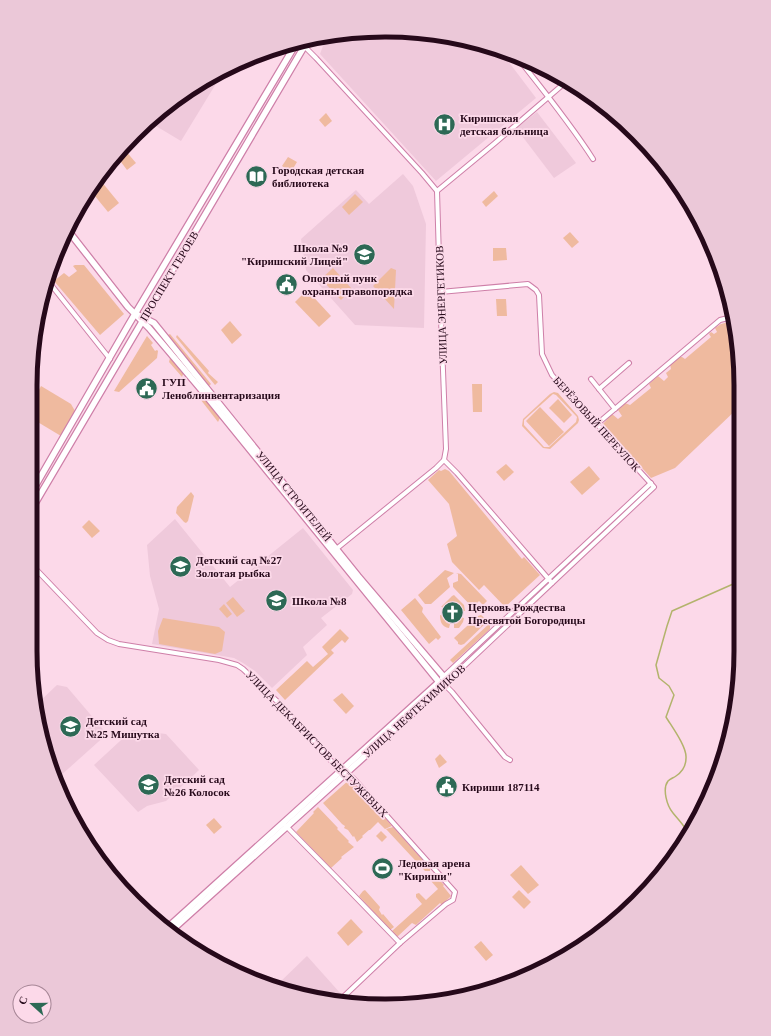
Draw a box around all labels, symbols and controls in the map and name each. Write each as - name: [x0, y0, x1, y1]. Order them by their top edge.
- hospital icon: Киришская детская больница: [431, 111, 457, 137]
- place label: Киришская детская больница: [460, 112, 549, 137]
- library icon: Городская детская библиотека: [244, 163, 270, 189]
- place label: Городская детская библиотека: [272, 164, 364, 189]
- street label: ПРОСПЕКТ ГЕРОЕВ: [137, 229, 201, 323]
- school or university icon: Школа №9 "Киришский Лицей": [351, 241, 377, 267]
- place label: Школа №9 "Киришский Лицей": [241, 242, 348, 267]
- street label: УЛИЦА ЭНЕРГЕТИКОВ: [433, 245, 449, 365]
- public building icon: Опорный пунк охраны правопорядка: [274, 271, 300, 297]
- place label: Опорный пунк охраны правопорядка: [302, 272, 413, 297]
- street label: БЕРЁЗОВЫЙ ПЕРЕУЛОК: [551, 374, 643, 474]
- public building icon: ГУП Леноблинвентаризация: [134, 375, 160, 401]
- place label: ГУП Леноблинвентаризация: [162, 376, 280, 401]
- street label: УЛИЦА СТРОИТЕЛЕЙ: [254, 449, 334, 543]
- school or university icon: Детский сад №27 Золотая рыбка: [167, 553, 193, 579]
- place label: Детский сад №27 Золотая рыбка: [196, 554, 282, 579]
- school or university icon: Школа №8: [264, 588, 290, 614]
- place label: Школа №8: [292, 595, 347, 607]
- church icon: Церковь Рождества Пресвятой Богородицы: [440, 600, 466, 626]
- place label: Церковь Рождества Пресвятой Богородицы: [468, 601, 586, 626]
- street label: УЛИЦА НЕФТЕХИМИКОВ: [361, 662, 467, 760]
- street label: УЛИЦА ДЕКАБРИСТОВ БЕСТУЖЕВЫХ: [244, 668, 390, 820]
- school or university icon: Детский сад №25 Мишутка: [58, 714, 84, 740]
- place label: Детский сад №25 Мишутка: [86, 715, 160, 740]
- school or university icon: Детский сад №26 Колосок: [135, 772, 161, 798]
- place label: Детский сад №26 Колосок: [164, 773, 231, 798]
- public building icon: Кириши 187114: [434, 774, 460, 800]
- place label: Кириши 187114: [462, 781, 540, 793]
- sports icon: Ледовая арена "Кириши": [370, 856, 396, 882]
- place label: Ледовая арена "Кириши": [398, 857, 471, 882]
- north arrow: [12, 984, 52, 1024]
- text: С: [16, 995, 30, 1006]

